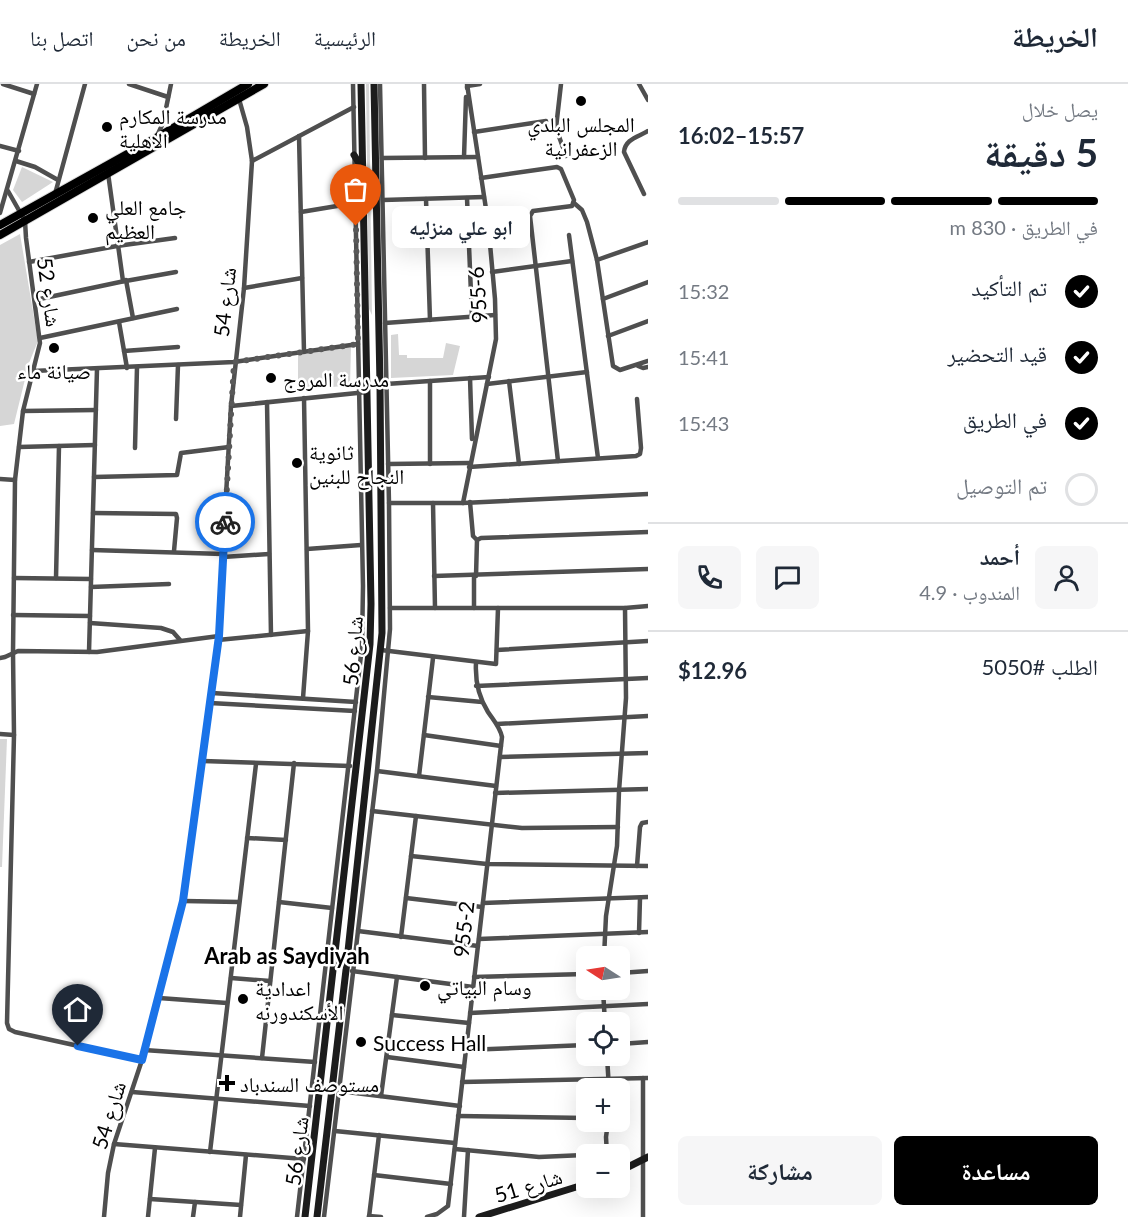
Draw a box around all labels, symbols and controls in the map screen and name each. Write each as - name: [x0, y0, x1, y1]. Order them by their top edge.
- text: الخريطة: [1012, 19, 1098, 53]
- text: اتصل بنا: [30, 25, 94, 50]
- text: من نحن: [127, 25, 186, 50]
- text: الخريطة: [219, 25, 281, 50]
- text: الرئيسية: [314, 25, 376, 50]
- marker: المجلس البلدي الزعفرانية: [574, 94, 588, 108]
- text: يصل خلال: [1022, 97, 1098, 121]
- place label: مدرسة المكارم الاهلية: [119, 103, 227, 152]
- place label: المجلس البلدي الزعفرانية: [527, 111, 635, 160]
- marker: مدرسة المكارم الاهلية: [100, 120, 114, 134]
- text: 15:57–16:02: [678, 122, 804, 149]
- text: 5 دقيقة: [984, 129, 1098, 175]
- pin: [330, 164, 381, 226]
- icon: bag: [339, 173, 372, 206]
- place label: جامع العلي العظيم: [105, 194, 186, 246]
- callout: ابو علي منزليه: [392, 205, 530, 247]
- marker: جامع العلي العظيم: [86, 211, 100, 225]
- text: ابو علي منزليه: [409, 215, 513, 239]
- text: في الطريق · 830 m: [950, 215, 1098, 239]
- street label: شارع 52: [31, 256, 67, 329]
- street label: شارع 54: [208, 266, 242, 338]
- street label: 955-6: [463, 266, 491, 324]
- text: تم التأكيد: [971, 274, 1047, 301]
- icon: check: [1065, 275, 1098, 308]
- text: 15:32: [678, 279, 729, 303]
- text: قيد التحضير: [947, 340, 1047, 367]
- marker: صيانة ماء: [47, 341, 61, 355]
- icon: check: [1065, 341, 1098, 374]
- text: 15:41: [678, 345, 729, 369]
- place label: صيانة ماء: [17, 358, 91, 383]
- place label: مدرسة المروج: [283, 366, 389, 393]
- marker: مدرسة المروج: [264, 371, 278, 385]
- text: في الطريق: [963, 406, 1047, 433]
- icon: check: [1065, 407, 1098, 440]
- text: 15:43: [678, 411, 729, 435]
- place label: ثانوية النجاح للبنين: [309, 439, 404, 490]
- marker: ثانوية النجاح للبنين: [290, 456, 304, 470]
- text: تم التوصيل: [956, 472, 1047, 499]
- courier: [195, 492, 255, 552]
- icon: bike: [209, 506, 242, 539]
- text: أحمد: [980, 543, 1020, 570]
- button: phone: [678, 546, 741, 609]
- button: chat: [756, 546, 819, 609]
- button: person: [1035, 546, 1098, 609]
- text: المندوب · 4.9: [919, 580, 1020, 604]
- street label: شارع 56: [337, 615, 369, 687]
- text: الطلب #5050: [981, 653, 1098, 680]
- text: $12.96: [678, 657, 747, 684]
- street label: 955-2: [448, 900, 478, 958]
- district label: Arab as Saydiyah: [203, 942, 370, 969]
- north arrow: [576, 946, 630, 1000]
- map controls: [576, 946, 630, 1198]
- place label: وسام البياتي: [437, 974, 532, 1004]
- place label: اعدادية الأسكندورنه: [255, 975, 344, 1024]
- marker: وسام البياتي: [418, 979, 432, 993]
- pin: [52, 984, 103, 1046]
- marker: اعدادية الأسكندورنه: [236, 992, 250, 1006]
- icon: home: [61, 993, 94, 1026]
- button: locate: [576, 1012, 630, 1066]
- place label: Success Hall: [373, 1030, 486, 1055]
- marker: Success Hall: [354, 1035, 368, 1049]
- place label: مستوصف السندباد: [240, 1071, 379, 1096]
- marker: مستوصف السندباد: [218, 1074, 236, 1092]
- street label: شارع 54: [86, 1078, 132, 1153]
- button: +: [576, 1078, 630, 1132]
- street label: شارع 56: [279, 1115, 315, 1187]
- button: مشاركة: [678, 1136, 882, 1205]
- button: مساعدة: [894, 1136, 1098, 1205]
- button: −: [576, 1144, 630, 1198]
- street label: شارع 51: [491, 1163, 566, 1209]

